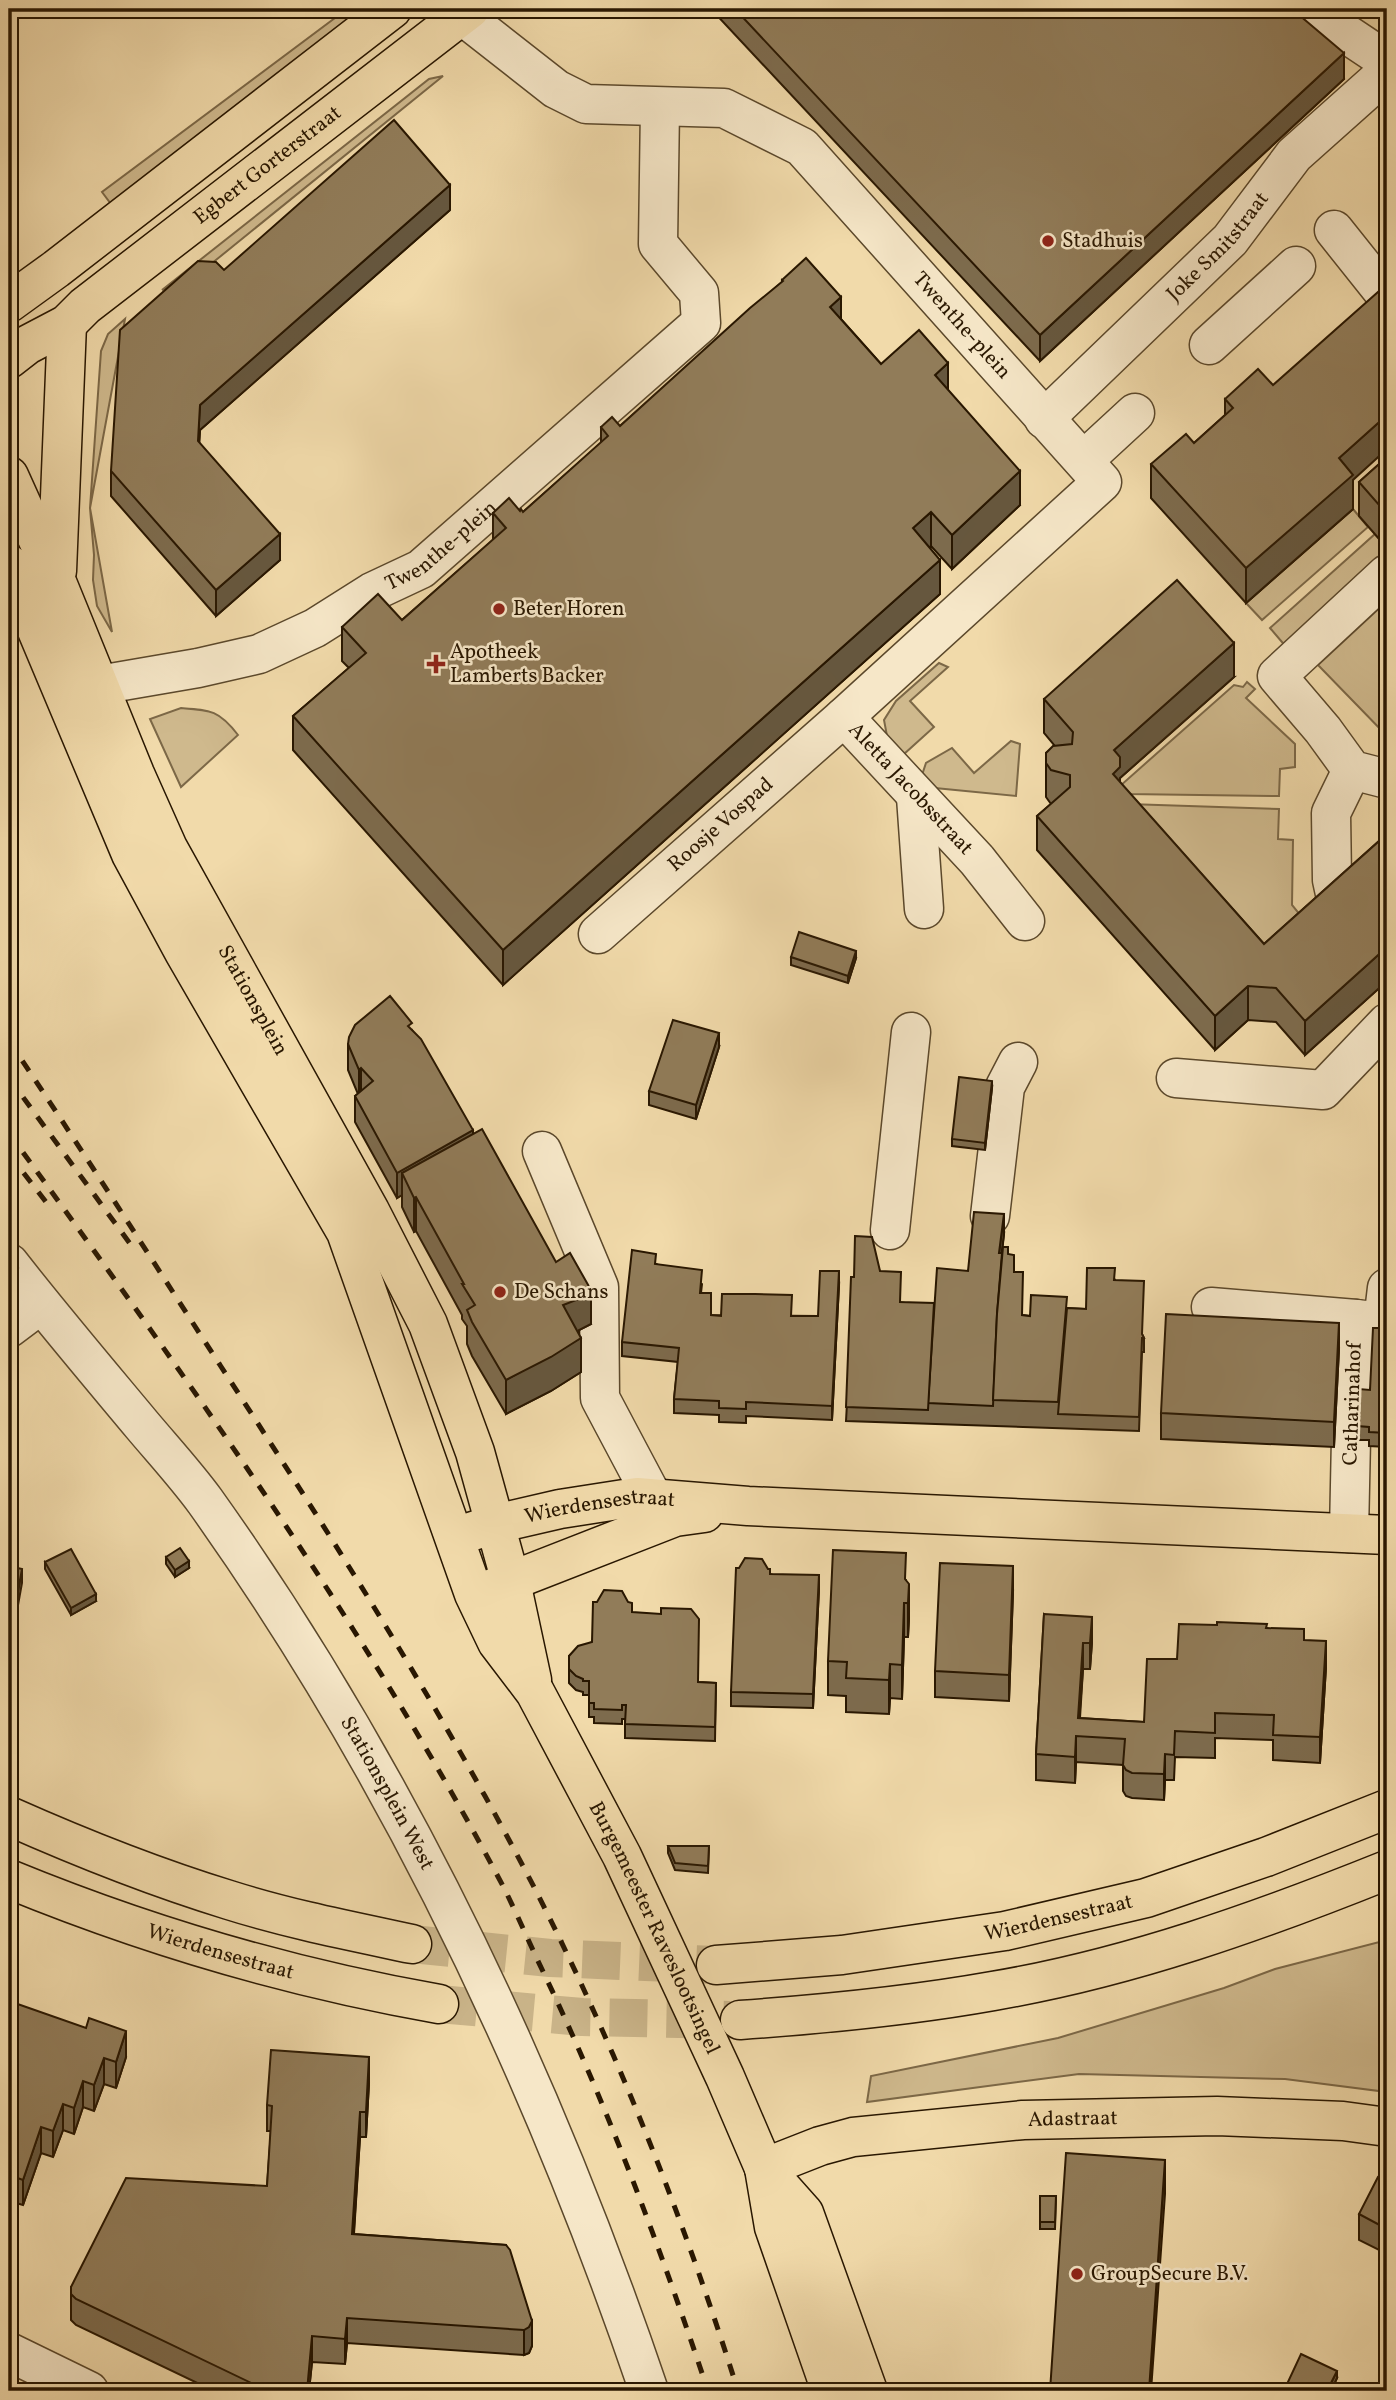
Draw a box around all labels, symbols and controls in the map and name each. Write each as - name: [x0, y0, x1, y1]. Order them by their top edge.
- street label: Egbert Gorterstraat: [188, 99, 348, 232]
- street label: Joke Smitstraat: [1160, 186, 1276, 308]
- place label: Stadhuis: [1062, 227, 1143, 256]
- marker: Stadhuis: [1040, 233, 1056, 249]
- street label: Twenthe-plein: [906, 265, 1018, 386]
- street label: Twenthe-plein: [380, 494, 504, 598]
- place label: Beter Horen: [513, 595, 624, 624]
- marker: Beter Horen: [491, 601, 507, 617]
- place label: Apotheek Lamberts Backer: [450, 638, 604, 691]
- marker: Apotheek Lamberts Backer: [428, 656, 444, 672]
- street label: Aletta Jacobsstraat: [842, 716, 980, 861]
- street label: Roosje Vospad: [662, 771, 780, 879]
- street label: Stationsplein: [210, 940, 295, 1061]
- place label: De Schans: [514, 1278, 608, 1307]
- marker: De Schans: [492, 1284, 508, 1300]
- street label: Catharinahof: [1336, 1340, 1370, 1466]
- street label: Wierdensestraat: [522, 1482, 676, 1531]
- street label: Stationsplein West: [333, 1711, 441, 1875]
- street label: Burgemeester Raveslootsingel: [581, 1796, 727, 2059]
- street label: Wierdensestraat: [982, 1887, 1136, 1948]
- street label: Wierdensestraat: [143, 1917, 297, 1987]
- street label: Adastraat: [1028, 2104, 1118, 2134]
- place label: GroupSecure B.V.: [1091, 2260, 1248, 2289]
- marker: GroupSecure B.V.: [1069, 2266, 1085, 2282]

